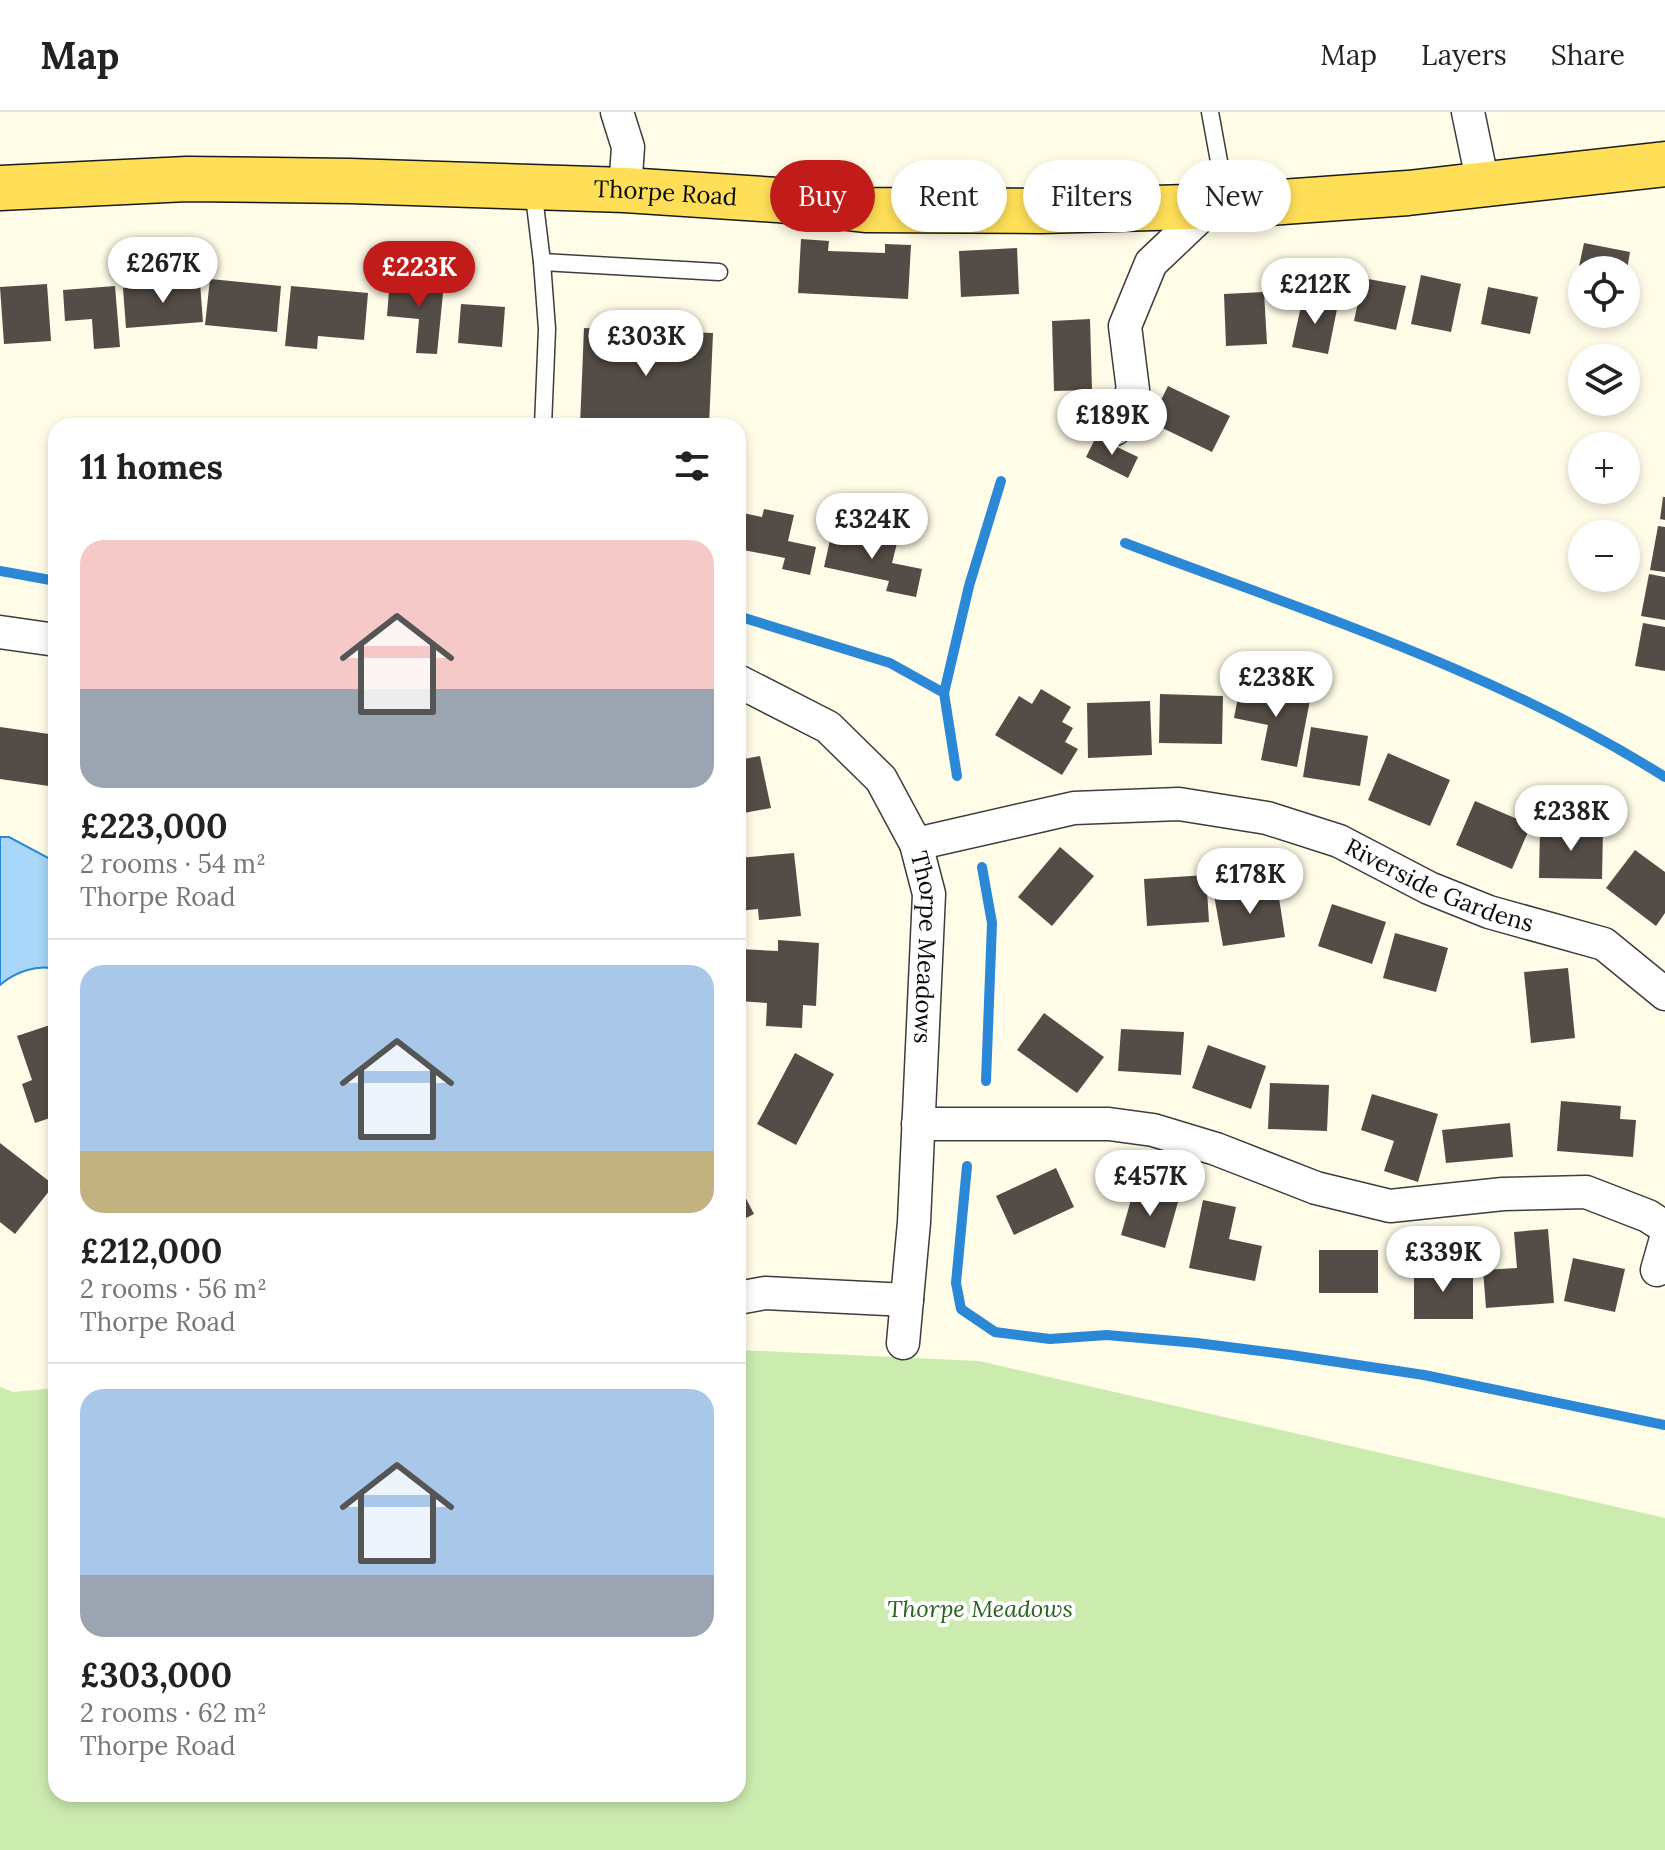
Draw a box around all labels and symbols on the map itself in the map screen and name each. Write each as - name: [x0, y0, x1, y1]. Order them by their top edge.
- street label: Thorpe Road: [593, 173, 738, 212]
- pin: £267K: [107, 237, 219, 305]
- pin: £223K: [363, 241, 475, 309]
- pin: £212K: [1259, 258, 1371, 326]
- pin: £303K: [590, 310, 702, 378]
- pin: £189K: [1056, 389, 1168, 457]
- pin: £324K: [816, 493, 928, 561]
- pin: £238K: [1220, 651, 1332, 719]
- pin: £238K: [1515, 785, 1627, 853]
- street label: Riverside Gardens: [1340, 831, 1537, 939]
- street label: Thorpe Meadows: [904, 848, 945, 1045]
- pin: £178K: [1194, 848, 1306, 916]
- pin: £457K: [1094, 1150, 1206, 1218]
- pin: £339K: [1387, 1226, 1499, 1294]
- park label: Thorpe Meadows: [887, 1593, 1073, 1624]

